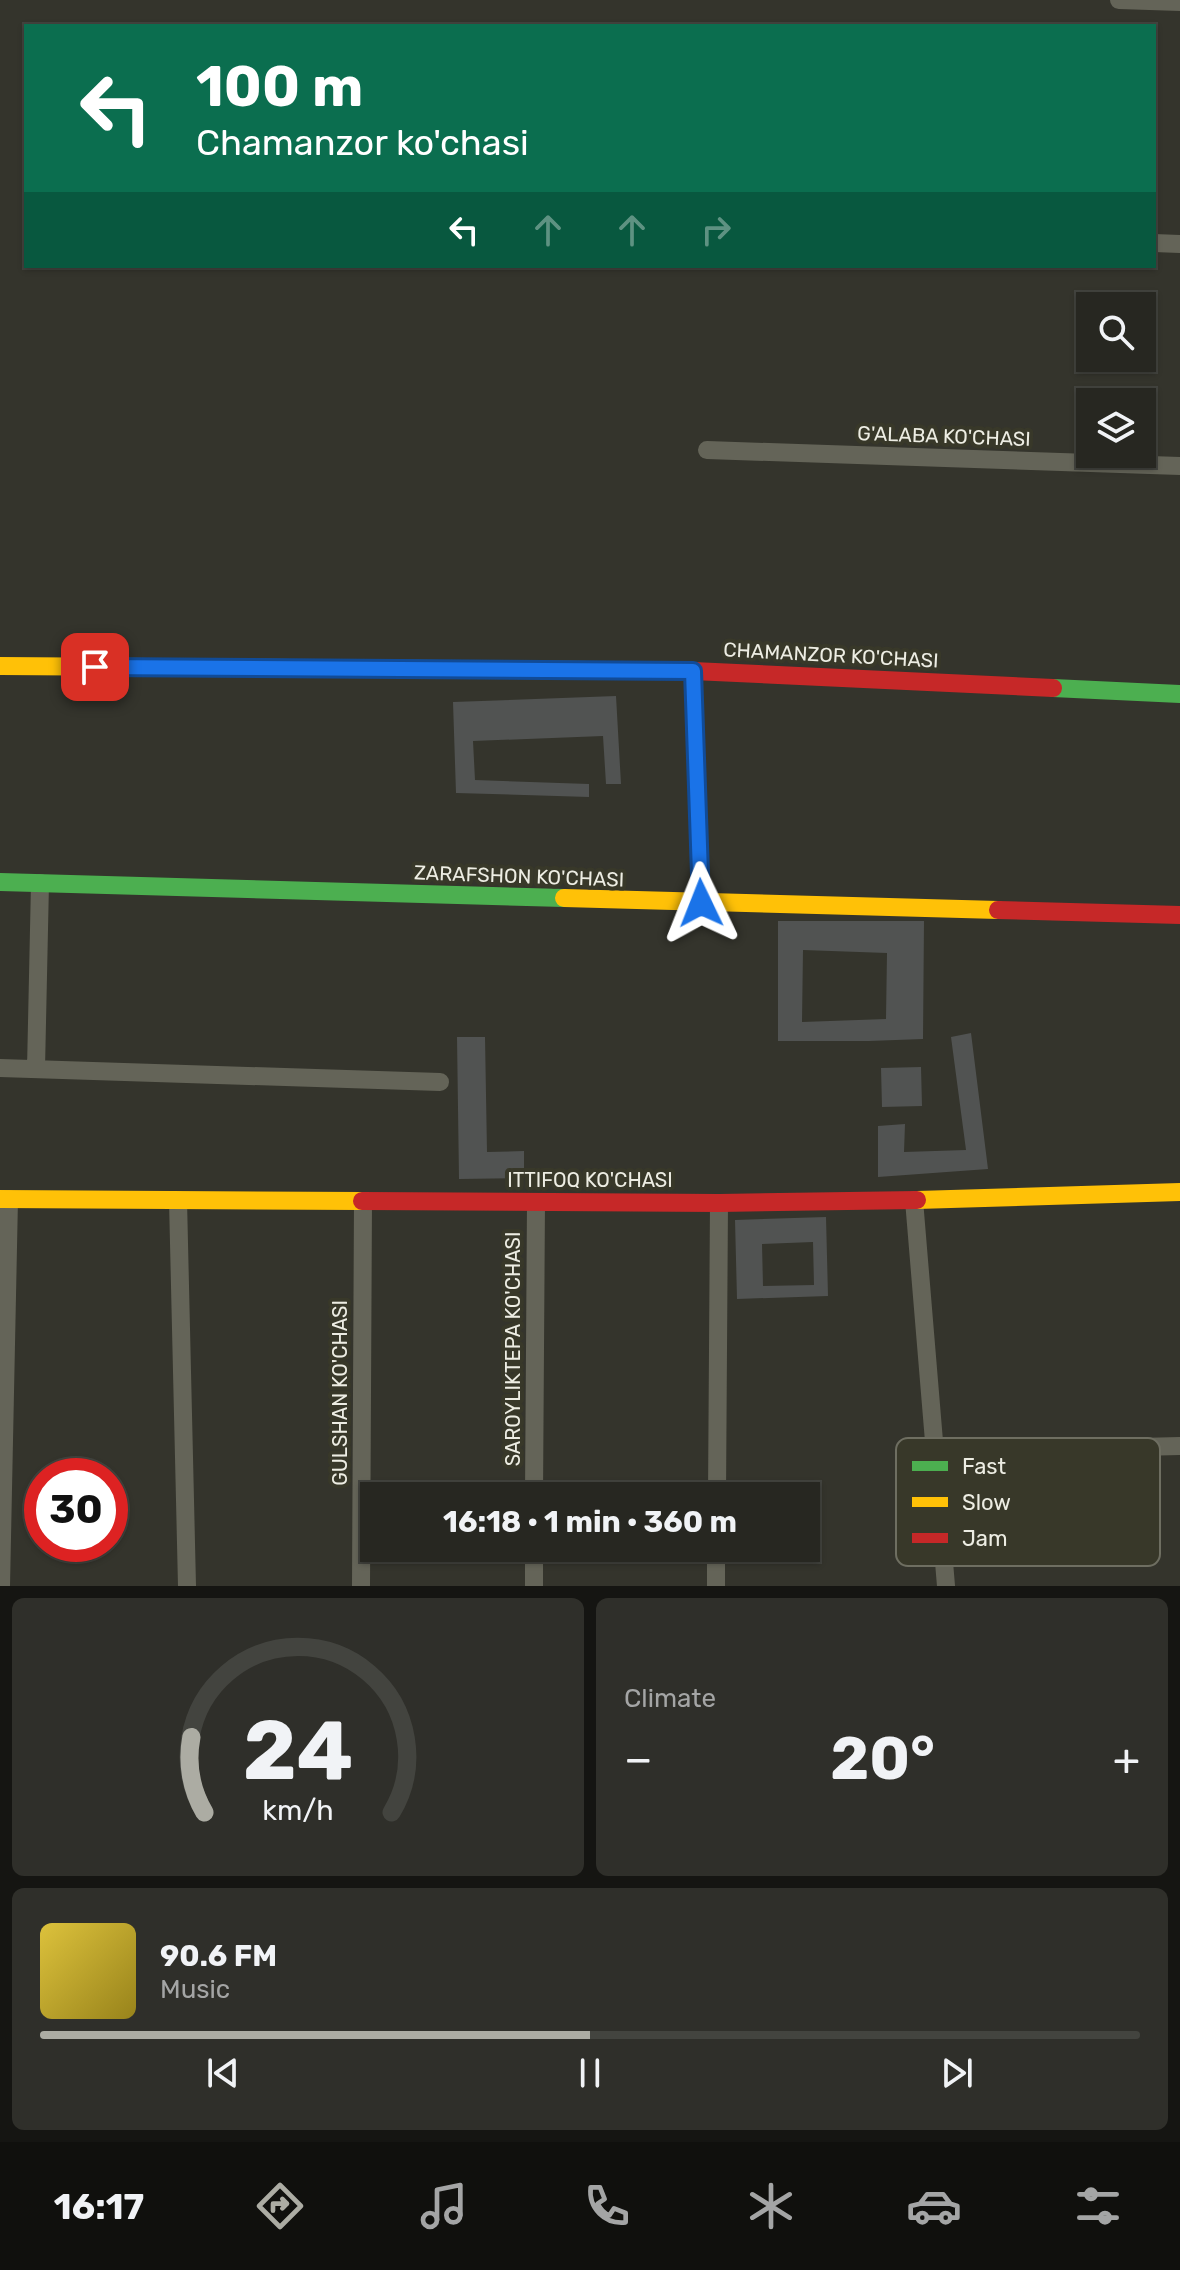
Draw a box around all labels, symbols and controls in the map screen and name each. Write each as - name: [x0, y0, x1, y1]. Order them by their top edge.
- text: 100 m: [196, 54, 363, 120]
- icon: left: [64, 56, 168, 160]
- text: Chamanzor ko'chasi: [196, 121, 529, 164]
- icon: left: [442, 208, 486, 252]
- icon: ahead: [526, 208, 570, 252]
- icon: ahead: [610, 208, 654, 252]
- icon: right: [694, 208, 738, 252]
- map controls: [1076, 292, 1156, 468]
- button: search: [1076, 292, 1156, 372]
- button: layers: [1076, 388, 1156, 468]
- street label: G'ALABA KO'CHASI: [857, 421, 1031, 451]
- pin: [61, 633, 129, 701]
- street label: CHAMANZOR KO'CHASI: [723, 637, 939, 673]
- icon: arrive: [73, 645, 117, 689]
- street label: ZARAFSHON KO'CHASI: [413, 860, 625, 892]
- position arrow: [659, 861, 743, 945]
- street label: ITTIFOQ KO'CHASI: [507, 1168, 673, 1192]
- street label: SAROYLIKTEPA KO'CHASI: [501, 1232, 525, 1466]
- street label: GULSHAN KO'CHASI: [328, 1300, 352, 1486]
- legend: [896, 1438, 1160, 1566]
- text: Fast: [962, 1453, 1007, 1480]
- speed limit sign: 30: [24, 1458, 128, 1562]
- text: Slow: [962, 1489, 1011, 1516]
- text: 16:18 · 1 min · 360 m: [443, 1504, 737, 1540]
- text: Jam: [962, 1525, 1008, 1552]
- text: Climate: [624, 1683, 716, 1714]
- text: 24: [243, 1701, 353, 1800]
- text: 20°: [830, 1723, 935, 1794]
- text: −: [624, 1733, 653, 1785]
- text: +: [1113, 1733, 1140, 1785]
- text: km/h: [262, 1793, 334, 1827]
- text: 90.6 FM: [160, 1938, 277, 1974]
- text: Music: [160, 1974, 230, 2005]
- icon: previous: [201, 2051, 245, 2095]
- icon: pause: [568, 2051, 612, 2095]
- icon: next: [935, 2051, 979, 2095]
- icon: directions: [252, 2178, 308, 2234]
- icon: music: [416, 2178, 472, 2234]
- icon: phone: [579, 2178, 635, 2234]
- icon: climate: [743, 2178, 799, 2234]
- icon: car: [906, 2178, 962, 2234]
- icon: filters: [1070, 2178, 1126, 2234]
- text: 16:17: [54, 2185, 144, 2228]

